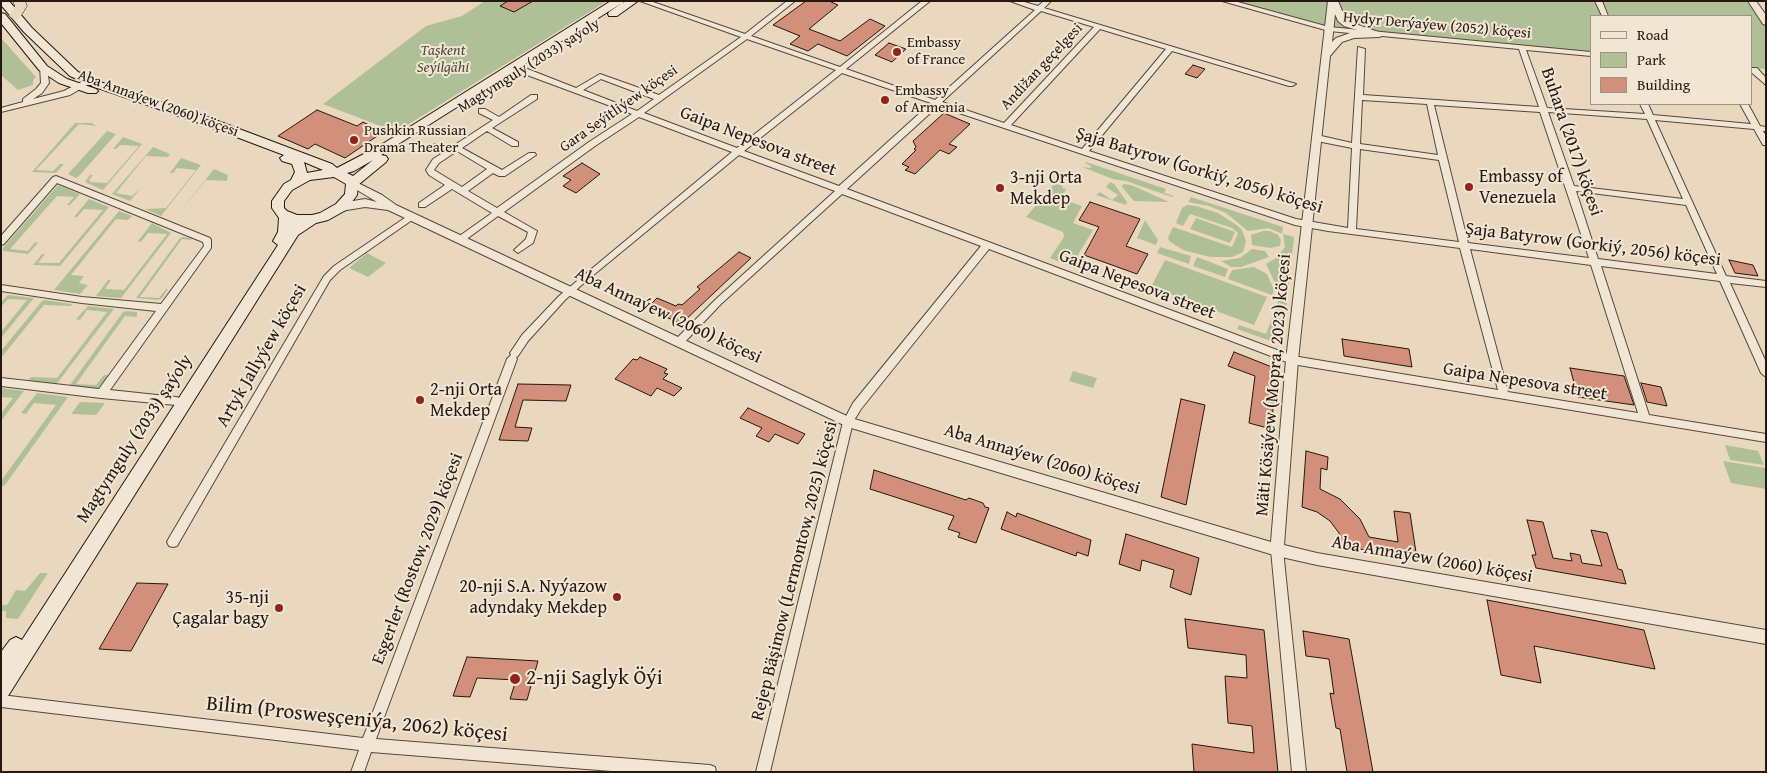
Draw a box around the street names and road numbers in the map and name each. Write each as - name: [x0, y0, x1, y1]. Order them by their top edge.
- street label: Hydyr Derýaýew (2052) köçesi: [1342, 9, 1532, 43]
- street label: Magtymguly (2033) şaýoly: [455, 15, 603, 117]
- street label: Andižan geçelgesi: [997, 20, 1087, 114]
- street label: Gara Seýitliýew köçesi: [557, 62, 681, 156]
- street label: Buhara (2017) köçesi: [1535, 65, 1607, 219]
- street label: Aba Annaýew (2060) köçesi: [75, 67, 241, 141]
- street label: Gaipa Nepesova street: [677, 102, 839, 182]
- street label: Şaja Batyrow (Gorkiý, 2056) köçesi: [1073, 123, 1325, 219]
- street label: Şaja Batyrow (Gorkiý, 2056) köçesi: [1464, 219, 1722, 271]
- street label: Gaipa Nepesova street: [1056, 245, 1218, 325]
- street label: Mäti Kösäýew (Mopra, 2023) köçesi: [1252, 253, 1296, 517]
- street label: Aba Annaýew (2060) köçesi: [571, 263, 765, 369]
- street label: Artyk Jallyýew köçesi: [212, 281, 312, 431]
- street label: Magtymguly (2033) şaýoly: [72, 351, 198, 527]
- street label: Gaipa Nepesova street: [1441, 358, 1609, 406]
- street label: Rejep Bäşimow (Lermontow, 2025) köçesi: [747, 419, 843, 723]
- street label: Aba Annaýew (2060) köçesi: [941, 420, 1143, 500]
- street label: Esgerler (Rostow, 2029) köçesi: [368, 450, 468, 668]
- street label: Aba Annaýew (2060) köçesi: [1330, 532, 1534, 588]
- street label: Bilim (Prosweşçeniýa, 2062) köçesi: [205, 692, 509, 748]

